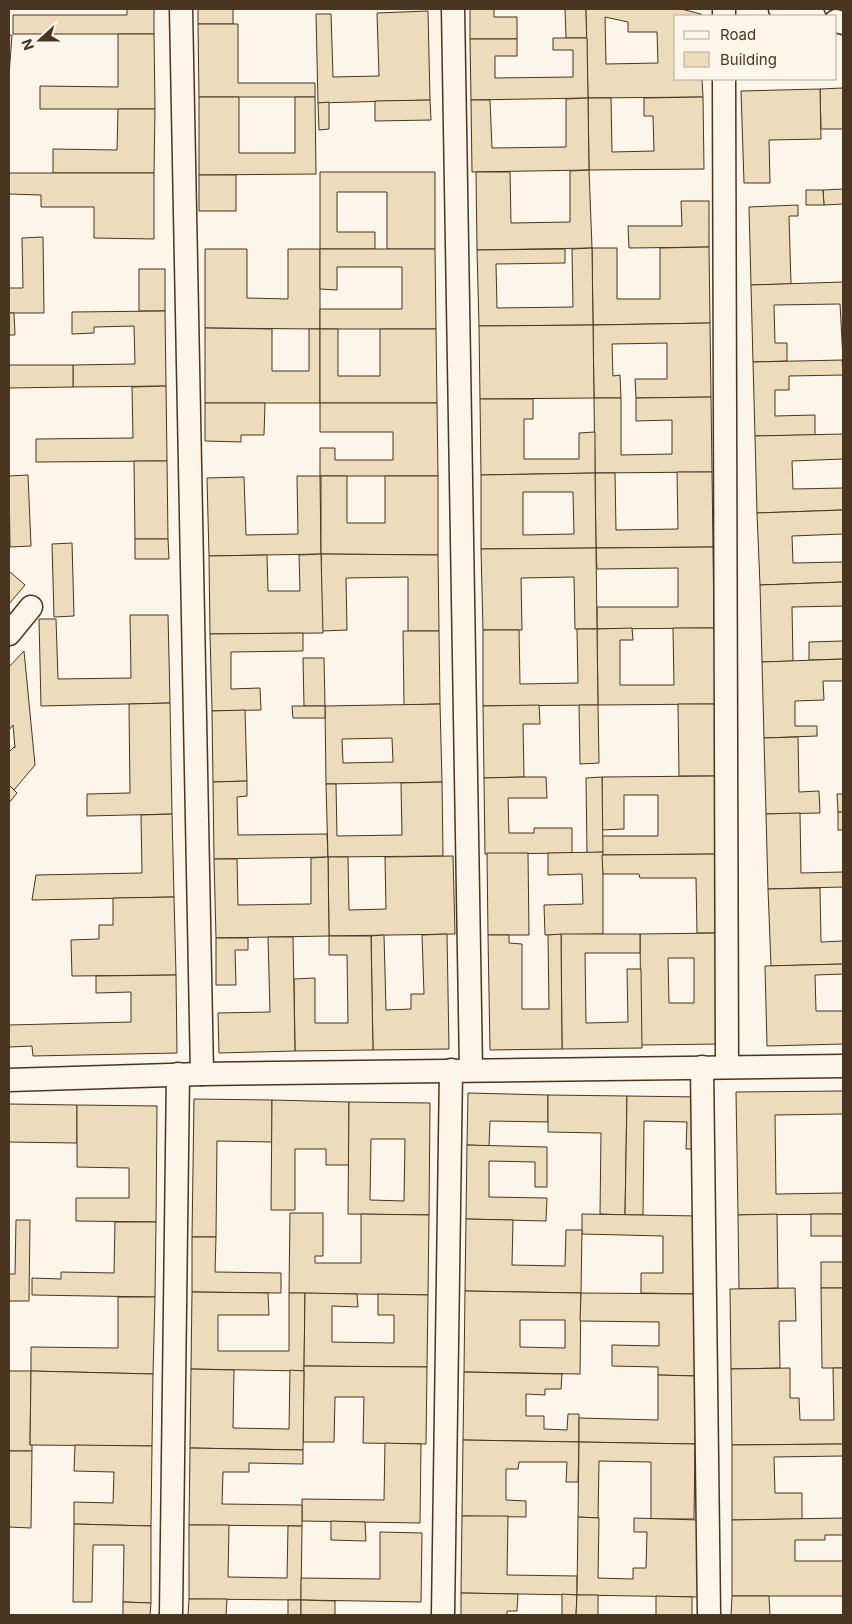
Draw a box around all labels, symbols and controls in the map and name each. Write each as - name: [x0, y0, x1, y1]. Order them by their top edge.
- north arrow: [15, 15, 65, 65]
- legend: [674, 15, 837, 80]
- text: Road: [720, 25, 756, 44]
- text: N: [18, 37, 37, 53]
- text: Building: [720, 50, 777, 69]

